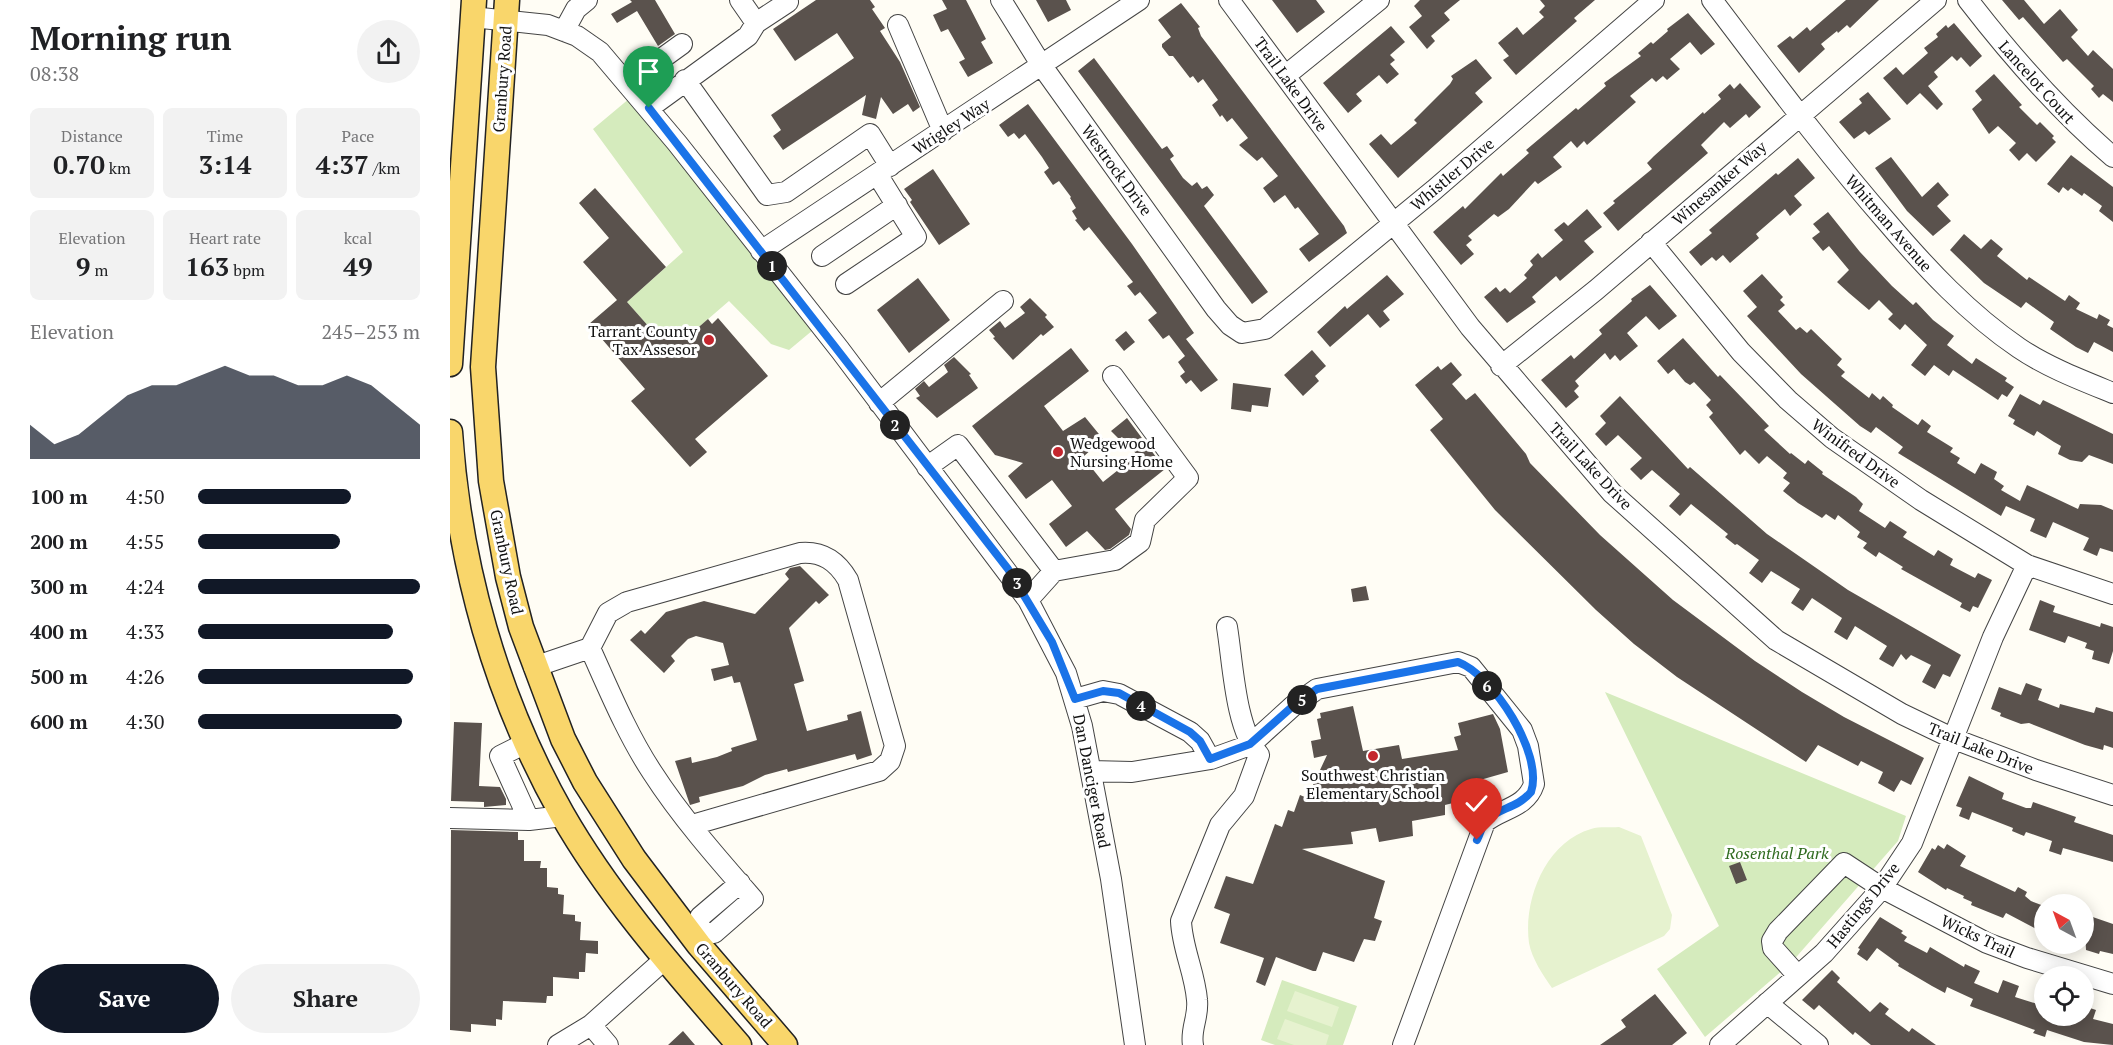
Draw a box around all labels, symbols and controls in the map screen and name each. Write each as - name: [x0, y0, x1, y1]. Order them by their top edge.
- text: Morning run: [30, 16, 232, 59]
- button: share: [357, 20, 420, 83]
- street label: Granbury Road: [487, 25, 517, 133]
- street label: Trail Lake Drive: [1249, 32, 1333, 136]
- street label: Lancelot Court: [1994, 36, 2080, 128]
- pin: [623, 46, 674, 108]
- icon: arrive: [632, 55, 665, 88]
- text: 08:38: [30, 60, 79, 87]
- street label: Wrigley Way: [908, 92, 995, 159]
- street label: Westrock Drive: [1076, 120, 1158, 220]
- text: Distance: [61, 125, 123, 147]
- text: Time: [207, 125, 243, 147]
- text: Pace: [342, 125, 374, 147]
- street label: Whistler Drive: [1405, 132, 1499, 216]
- street label: Winesanker Way: [1667, 135, 1771, 230]
- text: 0.70: [53, 147, 105, 181]
- text: 3:14: [199, 147, 252, 181]
- text: 4:37: [316, 147, 369, 181]
- text: km: [105, 157, 131, 179]
- text: /km: [369, 157, 400, 179]
- street label: Whitman Avenue: [1841, 170, 1937, 276]
- text: Elevation: [58, 227, 126, 249]
- text: Heart rate: [189, 227, 261, 249]
- text: kcal: [344, 227, 372, 249]
- text: 9: [76, 249, 91, 283]
- text: 163: [185, 249, 229, 283]
- text: 49: [343, 249, 373, 283]
- pin: 1: [757, 251, 787, 281]
- text: 1: [767, 255, 777, 277]
- text: m: [91, 259, 108, 281]
- text: bpm: [229, 259, 265, 281]
- text: Elevation: [30, 318, 114, 345]
- text: 245–253 m: [321, 318, 420, 345]
- place label: Tarrant County Tax Assesor: [588, 320, 698, 360]
- marker: Tarrant County Tax Assesor: [702, 333, 716, 347]
- pin: 2: [880, 410, 910, 440]
- street label: Winifred Drive: [1807, 413, 1905, 493]
- text: 2: [890, 414, 900, 436]
- street label: Trail Lake Drive: [1545, 417, 1637, 515]
- place label: Wedgewood Nursing Home: [1070, 432, 1173, 472]
- marker: Wedgewood Nursing Home: [1051, 445, 1065, 459]
- text: 100 m: [30, 483, 88, 510]
- text: 4:50: [126, 483, 165, 510]
- street label: Granbury Road: [485, 508, 529, 617]
- text: 200 m: [30, 528, 88, 555]
- text: 4:55: [126, 528, 165, 555]
- pin: 3: [1002, 568, 1032, 598]
- text: 3: [1012, 572, 1022, 594]
- text: 300 m: [30, 573, 88, 600]
- text: 4:24: [126, 573, 165, 600]
- text: 400 m: [30, 618, 88, 645]
- text: 4:33: [126, 618, 165, 645]
- text: 500 m: [30, 663, 88, 690]
- text: 4:26: [126, 663, 165, 690]
- pin: 6: [1472, 671, 1502, 701]
- text: 6: [1482, 675, 1492, 697]
- pin: 5: [1287, 685, 1317, 715]
- text: 5: [1297, 689, 1307, 711]
- pin: 4: [1126, 691, 1156, 721]
- text: 4: [1136, 695, 1146, 717]
- text: 600 m: [30, 708, 88, 735]
- text: 4:30: [126, 708, 165, 735]
- street label: Dan Danciger Road: [1068, 712, 1116, 850]
- street label: Trail Lake Drive: [1925, 717, 2037, 779]
- marker: Southwest Christian Elementary School: [1366, 749, 1380, 763]
- place label: Southwest Christian Elementary School: [1301, 764, 1446, 804]
- pin: [1451, 778, 1502, 840]
- icon: check: [1460, 787, 1493, 820]
- park label: Rosenthal Park: [1724, 842, 1829, 864]
- street label: Hastings Drive: [1822, 858, 1904, 952]
- north arrow: [2034, 894, 2094, 954]
- map controls: [2034, 894, 2094, 1026]
- street label: Wicks Trail: [1937, 909, 2019, 963]
- street label: Granbury Road: [691, 938, 777, 1033]
- button: Save: [30, 964, 219, 1033]
- button: Share: [231, 964, 420, 1033]
- button: locate: [2034, 966, 2094, 1026]

